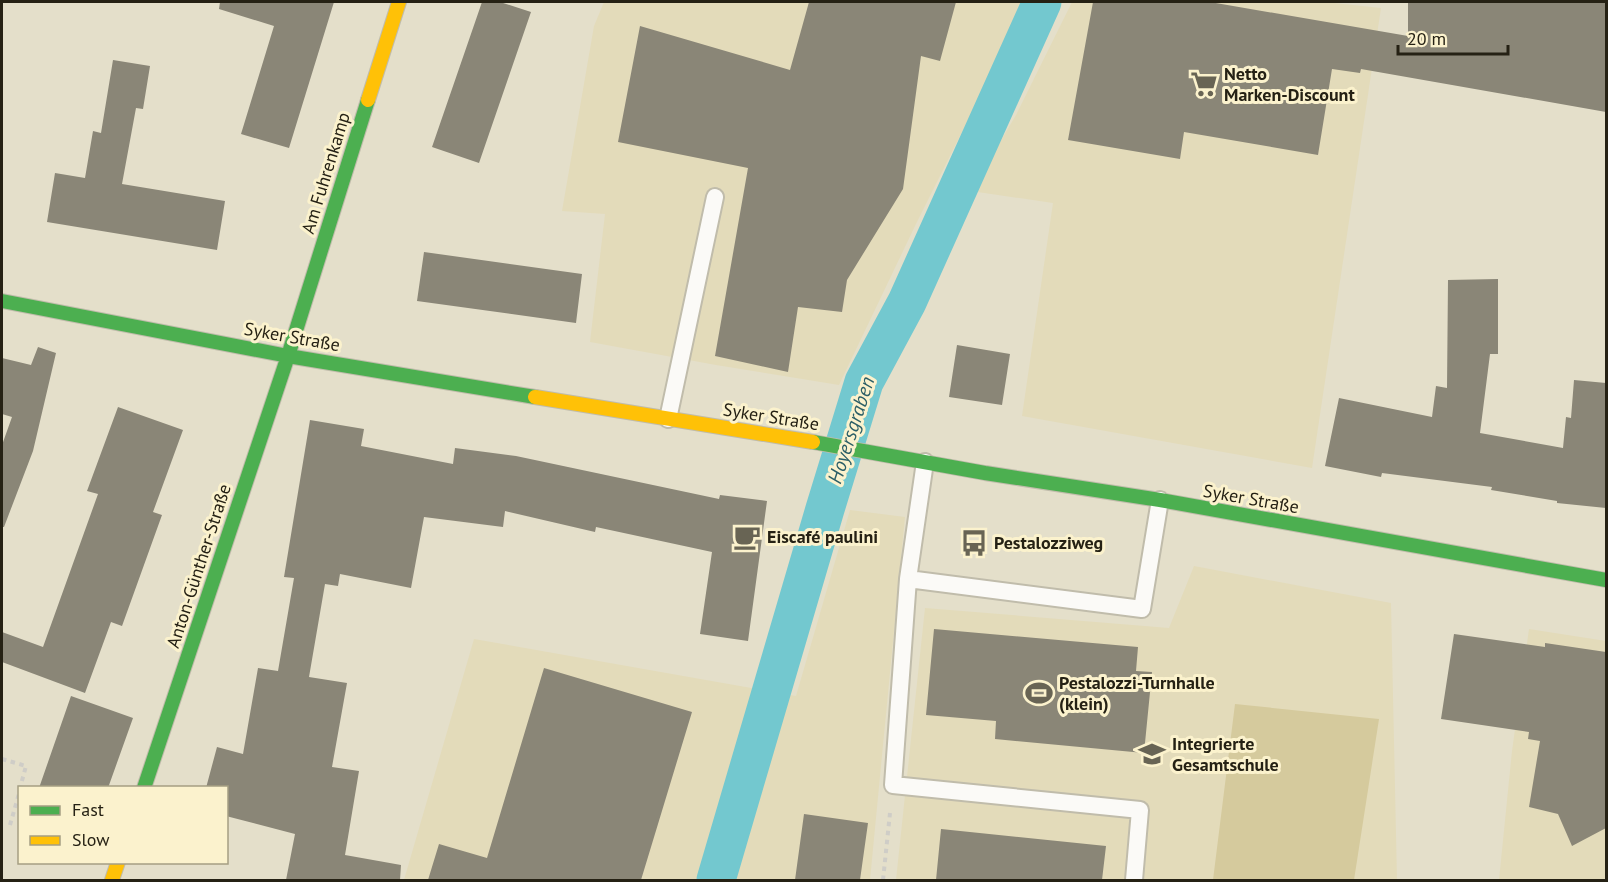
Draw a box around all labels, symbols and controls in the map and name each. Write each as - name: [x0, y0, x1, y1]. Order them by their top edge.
- scale bar: [1398, 18, 1508, 56]
- text: 20 m: [1407, 27, 1446, 50]
- place label: Netto Marken-Discount: [1224, 62, 1355, 106]
- supermarket icon: Netto Marken-Discount: [1189, 69, 1219, 99]
- street label: Am Fuhrenkamp: [296, 109, 355, 236]
- street label: Syker Straße: [242, 317, 342, 356]
- water label: Hoyersgraben: [821, 373, 881, 487]
- street label: Syker Straße: [721, 398, 821, 435]
- street label: Syker Straße: [1201, 479, 1301, 518]
- street label: Anton-Günther-Straße: [161, 481, 236, 651]
- cafe icon: Eiscafé paulini: [732, 522, 762, 552]
- place label: Eiscafé paulini: [767, 525, 878, 548]
- bus stop icon: Pestalozziweg: [959, 528, 989, 558]
- place label: Pestalozziweg: [994, 531, 1103, 554]
- place label: Pestalozzi-Turnhalle (klein): [1059, 671, 1215, 715]
- sports icon: Pestalozzi-Turnhalle (klein): [1024, 678, 1054, 708]
- place label: Integrierte Gesamtschule: [1172, 732, 1279, 776]
- school or university icon: Integrierte Gesamtschule: [1137, 739, 1167, 769]
- legend: [18, 786, 228, 864]
- text: Fast: [72, 798, 104, 821]
- text: Slow: [72, 828, 110, 851]

